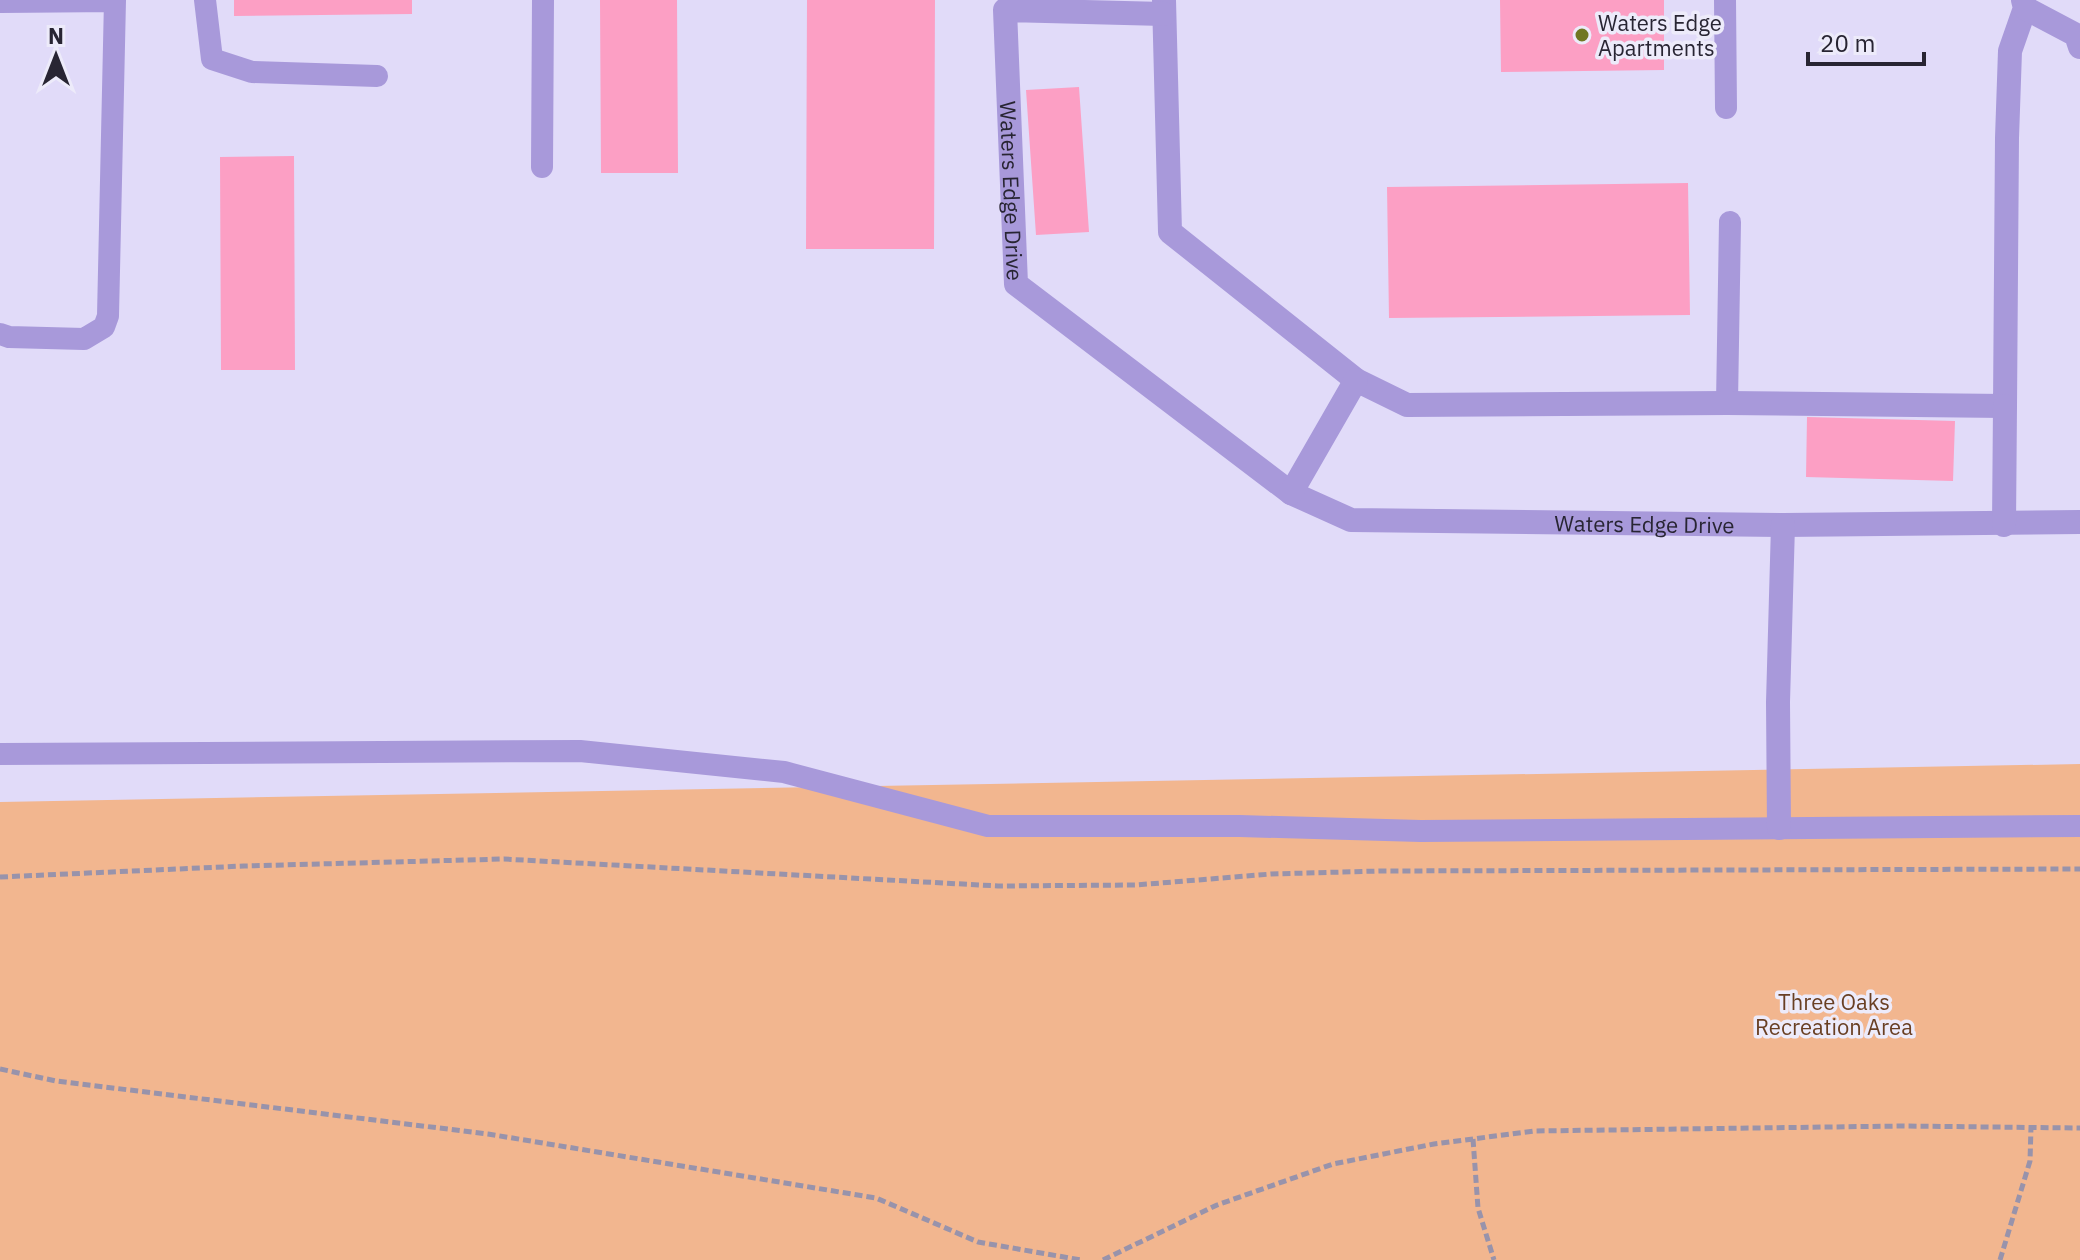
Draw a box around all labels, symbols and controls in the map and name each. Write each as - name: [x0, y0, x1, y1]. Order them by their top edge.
- place label: Waters Edge Apartments: [1598, 8, 1722, 62]
- north arrow: [16, 16, 96, 96]
- scale bar: [1808, 16, 1924, 66]
- text: N: [48, 21, 64, 50]
- marker: Waters Edge Apartments: [1573, 26, 1591, 44]
- text: 20 m: [1820, 27, 1875, 59]
- street label: Waters Edge Drive: [994, 100, 1030, 281]
- street label: Waters Edge Drive: [1554, 508, 1735, 539]
- park label: Three Oaks Recreation Area: [1755, 987, 1913, 1041]

